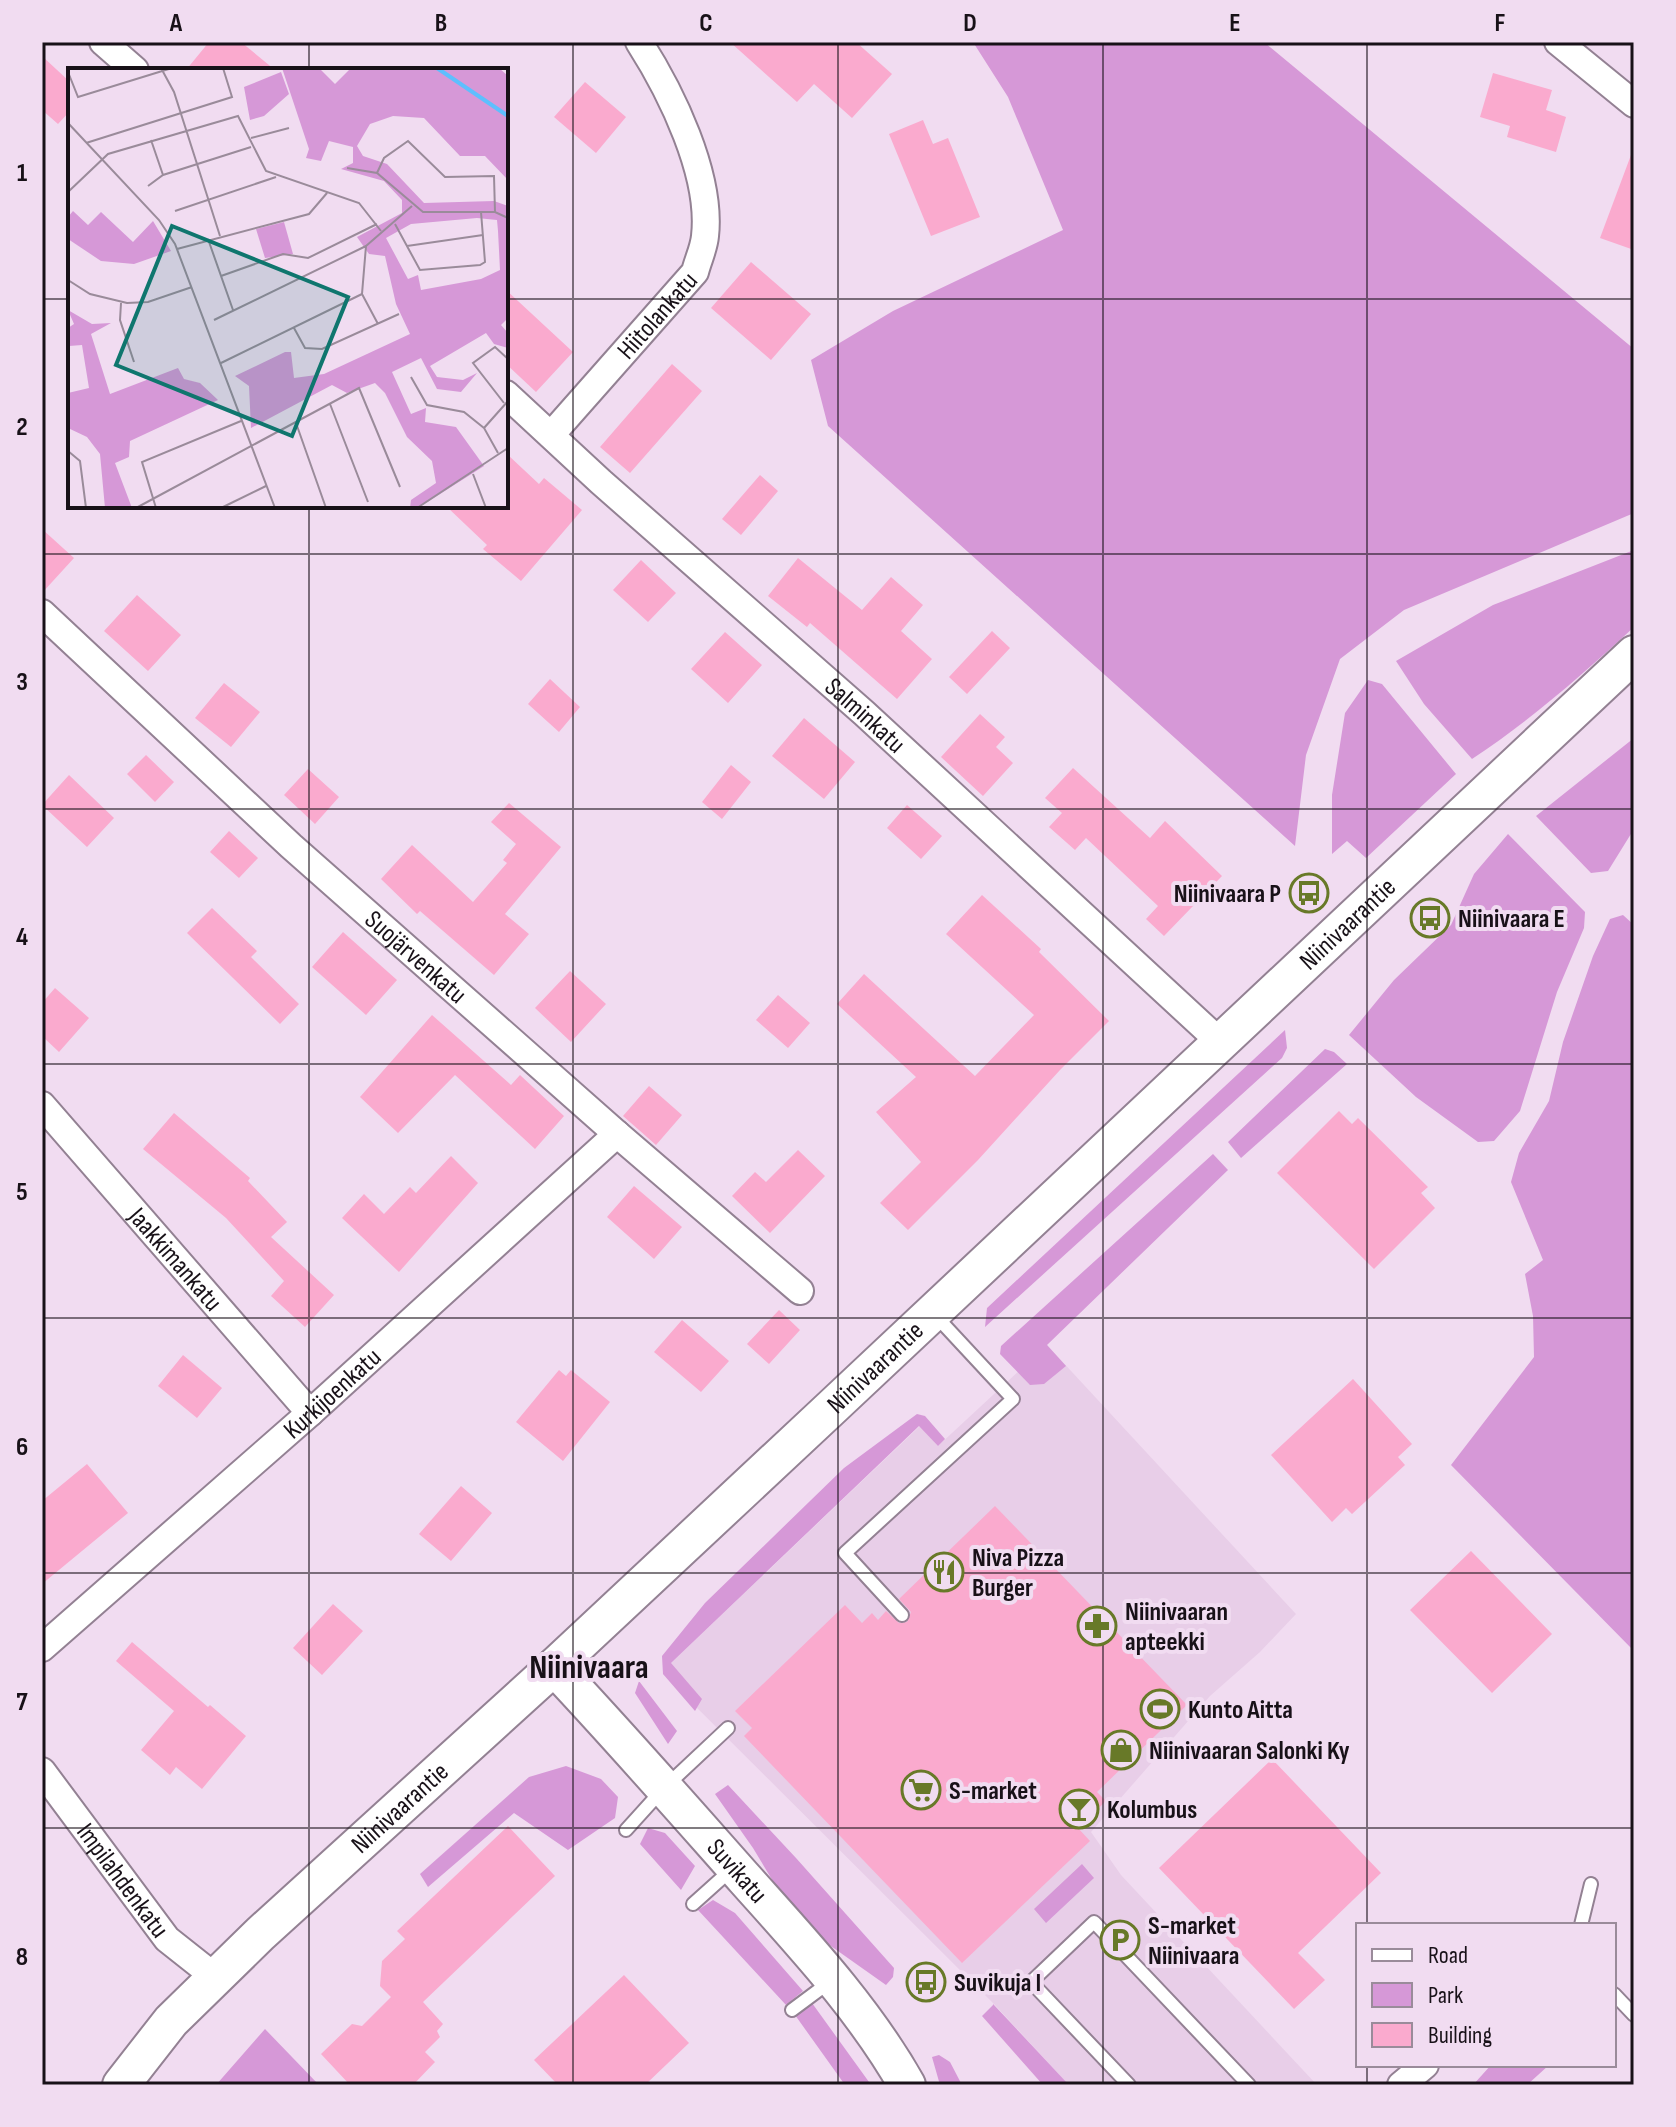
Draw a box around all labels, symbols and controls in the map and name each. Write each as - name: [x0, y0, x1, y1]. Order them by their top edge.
- text: A: [169, 8, 183, 39]
- text: B: [435, 8, 447, 39]
- text: C: [699, 8, 713, 39]
- text: D: [963, 8, 977, 39]
- text: E: [1229, 8, 1241, 39]
- text: F: [1495, 8, 1506, 39]
- inset map: [68, 68, 508, 508]
- text: 1: [17, 158, 27, 189]
- street label: Hiitolankatu: [611, 266, 705, 366]
- text: 2: [16, 412, 28, 443]
- text: 3: [16, 667, 28, 698]
- street label: Salminkatu: [818, 672, 911, 760]
- bus stop icon: Niinivaara P: [1288, 872, 1330, 914]
- street label: Niinivaarantie: [1294, 872, 1403, 977]
- place label: Niinivaara P: [1174, 879, 1281, 910]
- bus stop icon: Niinivaara E: [1409, 897, 1451, 939]
- place label: Niinivaara E: [1458, 904, 1565, 935]
- street label: Suojärvenkatu: [358, 905, 472, 1011]
- text: 4: [16, 922, 28, 953]
- text: 5: [16, 1177, 28, 1208]
- street label: Jaakkimankatu: [121, 1201, 228, 1318]
- street label: Niinivaarantie: [821, 1316, 930, 1421]
- street label: Kurkijoenkatu: [278, 1342, 388, 1446]
- text: 6: [16, 1432, 28, 1463]
- place label: Niva Pizza Burger: [972, 1543, 1064, 1604]
- restaurant icon: Niva Pizza Burger: [923, 1551, 965, 1593]
- place label: Niinivaaran apteekki: [1125, 1597, 1228, 1658]
- pharmacy icon: Niinivaaran apteekki: [1076, 1605, 1118, 1647]
- district label: Niinivaara: [529, 1647, 649, 1688]
- text: 7: [16, 1687, 28, 1718]
- sports icon: Kunto Aitta: [1139, 1688, 1181, 1730]
- place label: Kunto Aitta: [1188, 1695, 1293, 1726]
- shop icon: Niinivaaran Salonki Ky: [1100, 1729, 1142, 1771]
- place label: Niinivaaran Salonki Ky: [1149, 1736, 1350, 1767]
- street label: Niinivaarantie: [345, 1757, 455, 1860]
- supermarket icon: S-market: [900, 1769, 942, 1811]
- place label: S-market: [949, 1776, 1037, 1807]
- bar icon: Kolumbus: [1058, 1788, 1100, 1830]
- place label: Kolumbus: [1107, 1795, 1197, 1826]
- street label: Impilahdenkatu: [69, 1818, 175, 1944]
- street label: Suvikatu: [700, 1833, 773, 1910]
- place label: S-market Niinivaara: [1148, 1911, 1239, 1972]
- parking icon: S-market Niinivaara: [1099, 1919, 1141, 1961]
- legend: [1356, 1923, 1616, 2067]
- text: Road: [1428, 1941, 1468, 1970]
- text: 8: [16, 1942, 28, 1973]
- bus stop icon: Suvikuja I: [905, 1961, 947, 2003]
- place label: Suvikuja I: [954, 1968, 1041, 1999]
- text: Park: [1428, 1981, 1463, 2010]
- text: Building: [1428, 2021, 1492, 2050]

